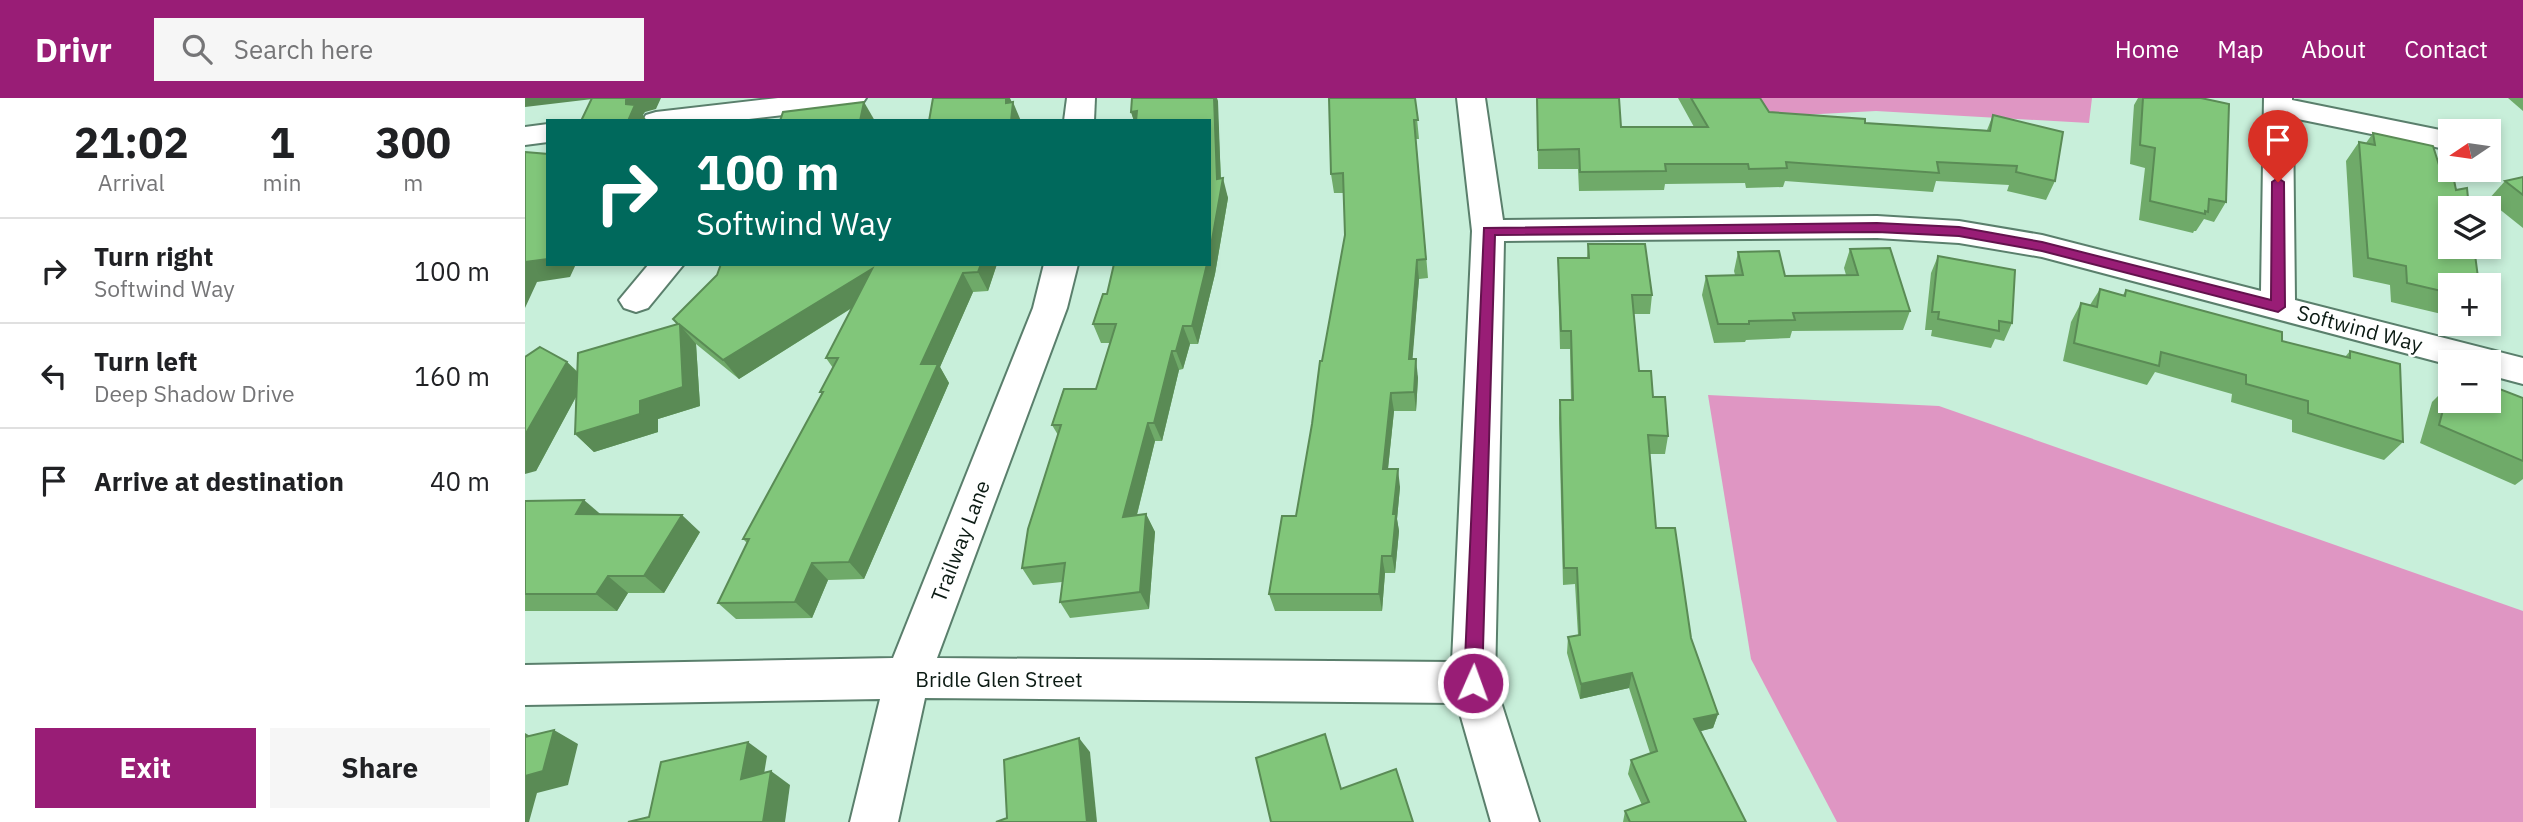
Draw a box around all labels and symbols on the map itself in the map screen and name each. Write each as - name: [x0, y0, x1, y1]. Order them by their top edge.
- pin: [2248, 110, 2308, 182]
- north arrow: [2438, 119, 2501, 182]
- street label: Softwind Way: [2294, 298, 2426, 358]
- street label: Trailway Lane: [924, 476, 996, 606]
- position arrow: [1436, 646, 1510, 720]
- street label: Bridle Glen Street: [915, 665, 1083, 693]

